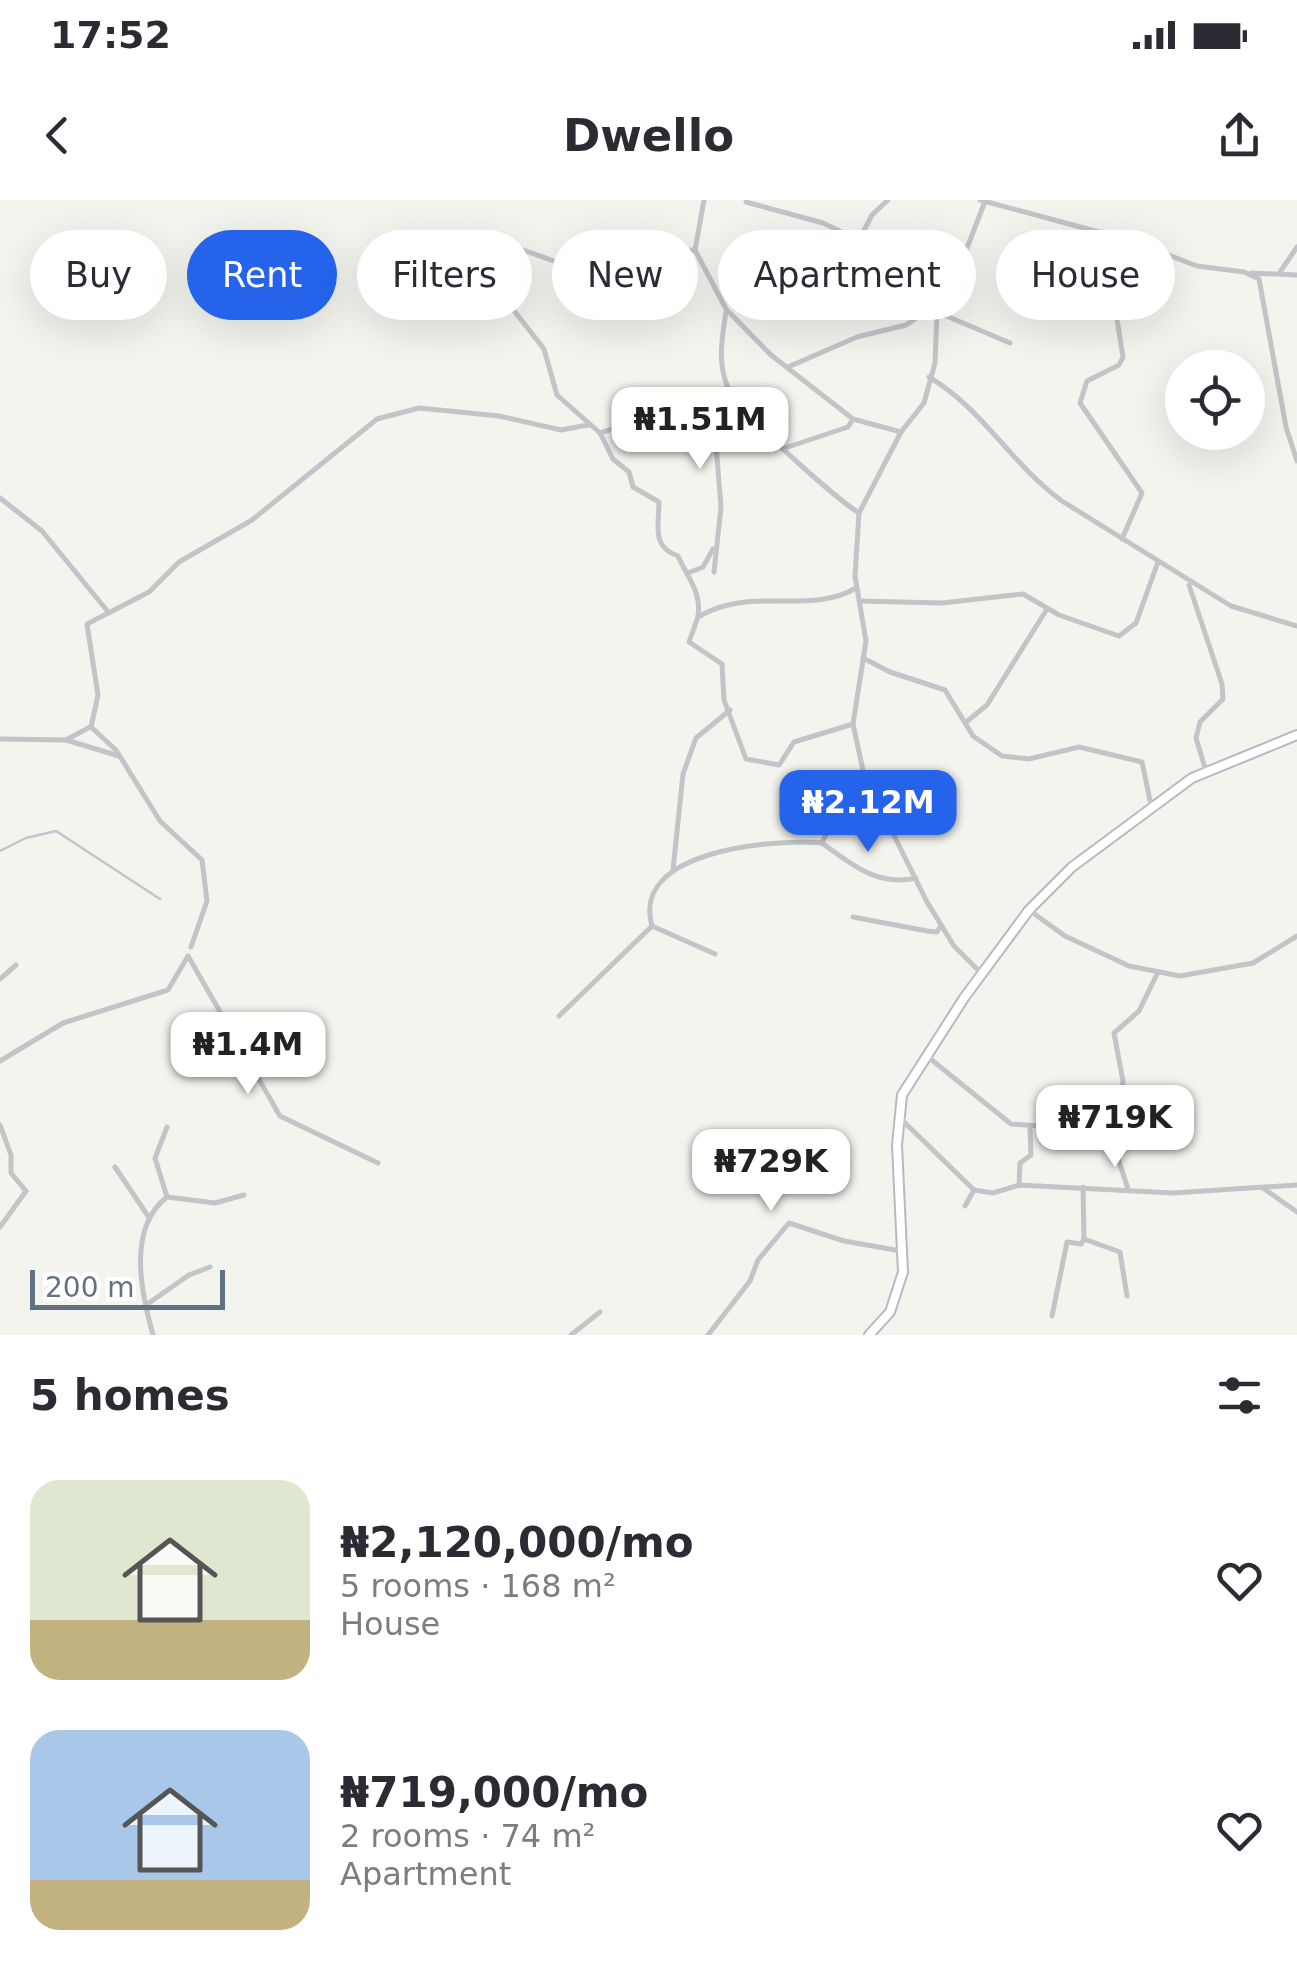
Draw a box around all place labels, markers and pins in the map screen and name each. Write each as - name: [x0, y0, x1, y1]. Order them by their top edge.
- pin: ₦1.51M: [619, 387, 781, 472]
- pin: ₦2.12M: [787, 770, 949, 855]
- pin: ₦1.4M: [178, 1012, 318, 1097]
- pin: ₦719K: [1045, 1085, 1185, 1170]
- pin: ₦729K: [701, 1129, 841, 1214]

